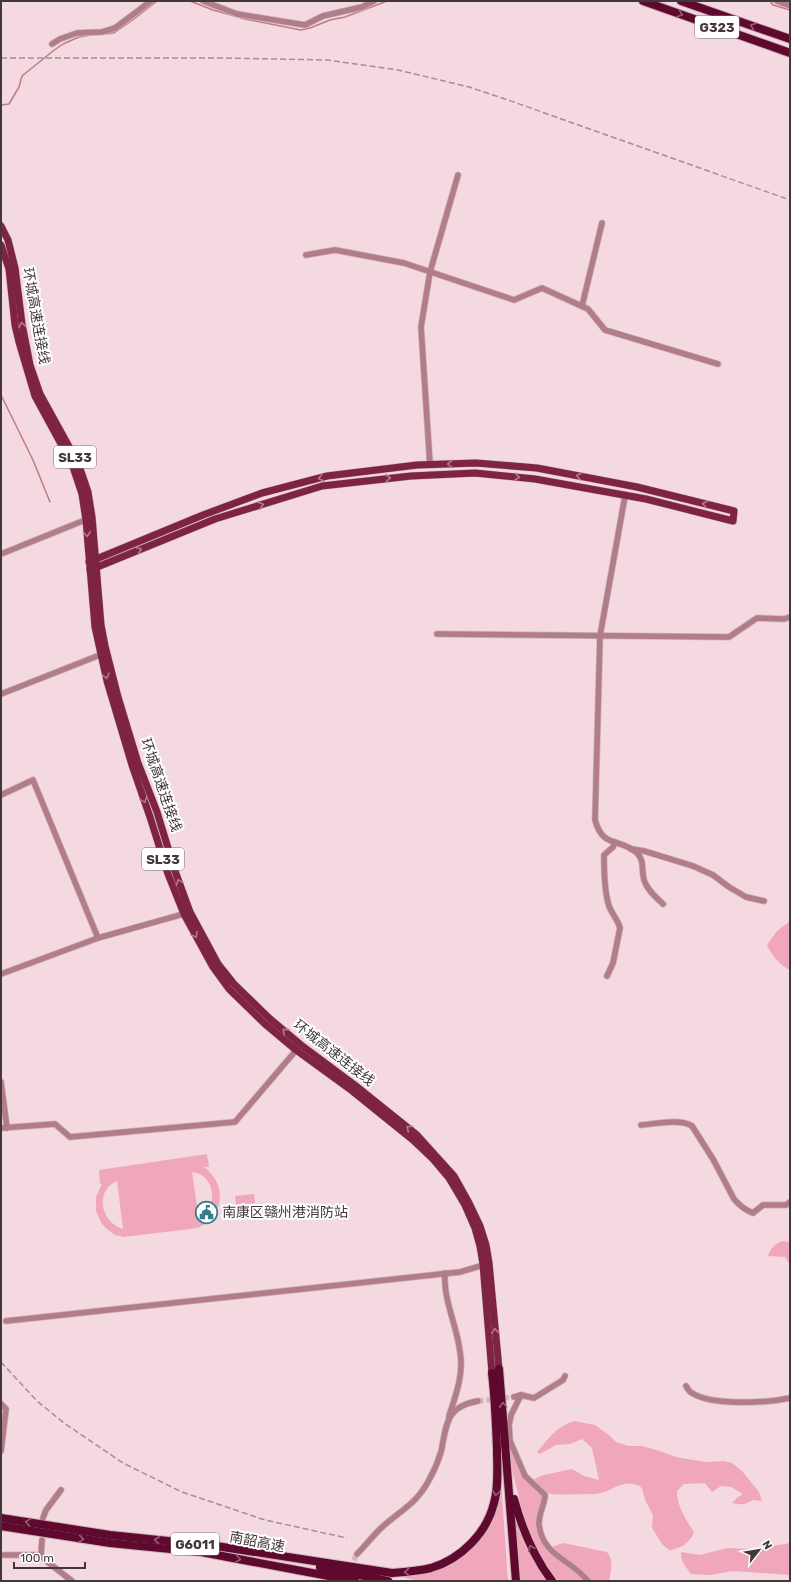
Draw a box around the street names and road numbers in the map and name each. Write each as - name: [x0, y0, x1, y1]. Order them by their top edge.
- road number: G323: [695, 16, 739, 38]
- street label: 环城高速连接线: [19, 266, 53, 366]
- road number: SL33: [54, 446, 96, 468]
- street label: 环城高速连接线: [137, 736, 185, 834]
- road number: SL33: [142, 848, 184, 870]
- street label: 环城高速连接线: [290, 1016, 378, 1090]
- street label: 南韶高速: [228, 1528, 286, 1556]
- road number: G6011: [171, 1533, 219, 1555]

